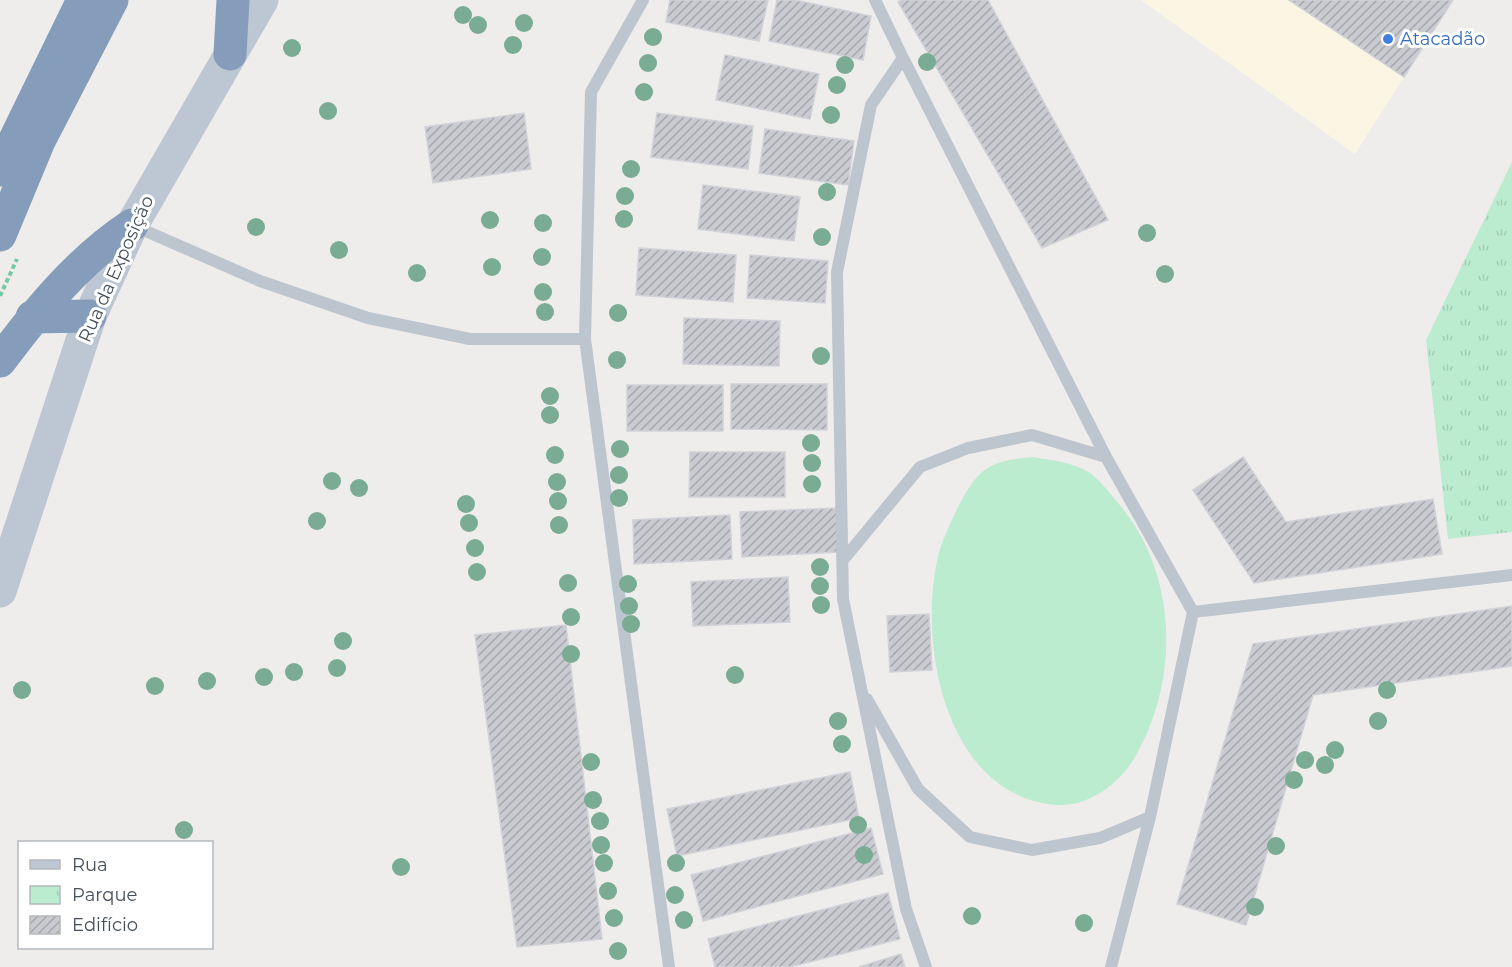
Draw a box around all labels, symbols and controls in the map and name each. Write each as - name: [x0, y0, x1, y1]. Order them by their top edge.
- place label: Atacadão: [1400, 28, 1485, 50]
- marker: Atacadão: [1381, 32, 1395, 46]
- street label: Rua da Exposição: [74, 192, 158, 346]
- legend: [18, 841, 213, 949]
- text: Rua: [72, 854, 108, 876]
- text: Parque: [72, 884, 138, 906]
- text: Edifício: [72, 914, 138, 936]

